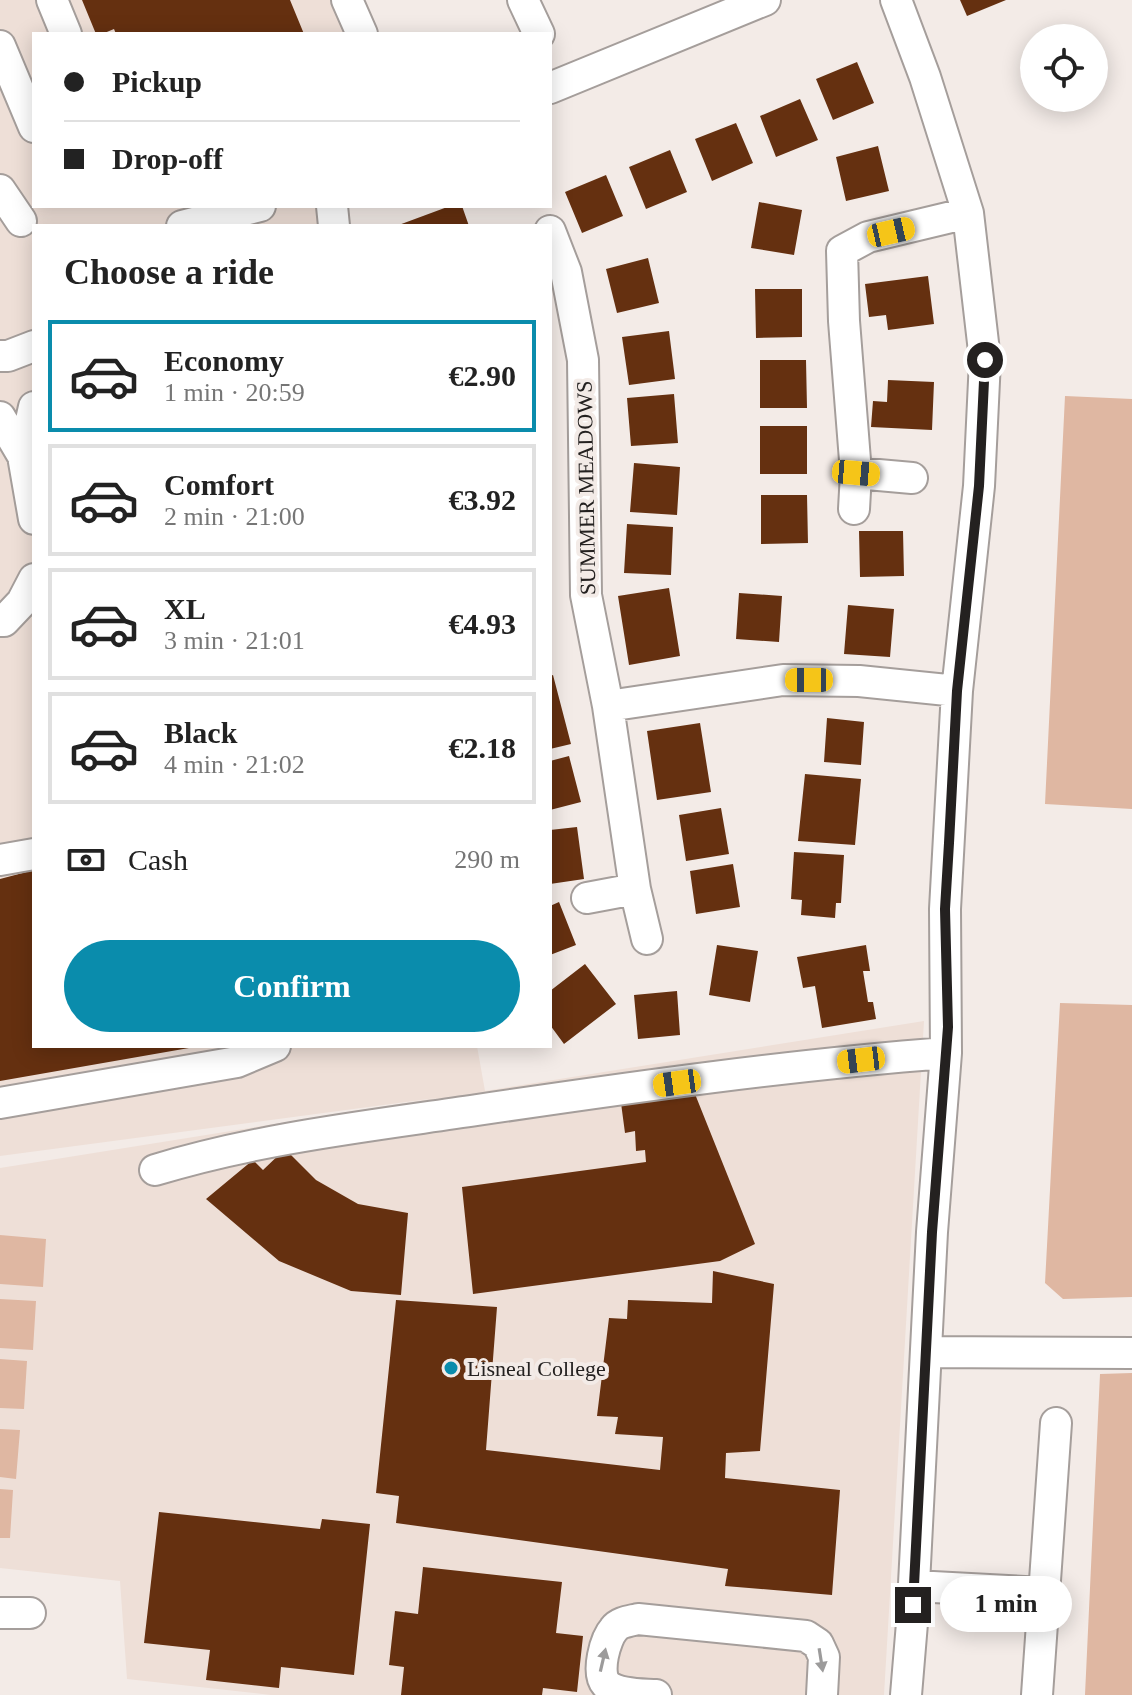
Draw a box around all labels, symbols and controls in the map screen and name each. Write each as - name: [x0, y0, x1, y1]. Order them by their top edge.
- map controls: [1020, 24, 1108, 112]
- button: locate: [1020, 24, 1108, 112]
- text: Pickup: [112, 65, 202, 98]
- text: Drop-off: [112, 142, 223, 175]
- car: [865, 215, 917, 249]
- text: Choose a ride: [64, 252, 274, 292]
- icon: car: [68, 340, 140, 412]
- route start: [967, 342, 1003, 378]
- text: Economy: [164, 344, 284, 377]
- text: €2.90: [449, 359, 516, 392]
- text: 1 min · 20:59: [164, 378, 305, 407]
- street label: SUMMER MEADOWS: [572, 381, 600, 595]
- car: [831, 459, 881, 487]
- icon: car: [68, 464, 140, 536]
- text: Comfort: [164, 468, 274, 501]
- text: €3.92: [449, 483, 516, 516]
- text: 2 min · 21:00: [164, 502, 305, 531]
- icon: car: [68, 588, 140, 660]
- text: XL: [164, 592, 206, 625]
- text: €4.93: [449, 607, 516, 640]
- text: 3 min · 21:01: [164, 626, 305, 655]
- car: [785, 668, 833, 692]
- icon: car: [68, 712, 140, 784]
- text: Black: [164, 716, 237, 749]
- text: €2.18: [449, 731, 516, 764]
- text: 4 min · 21:02: [164, 750, 305, 779]
- icon: cash: [64, 838, 108, 882]
- text: Cash: [128, 843, 188, 876]
- text: 290 m: [454, 845, 520, 874]
- button: Confirm: [64, 940, 520, 1032]
- car: [836, 1045, 886, 1075]
- car: [652, 1068, 702, 1098]
- place label: Lisneal College: [467, 1356, 606, 1381]
- marker: Lisneal College: [442, 1359, 460, 1377]
- callout: 1 min: [941, 1577, 1073, 1633]
- route end: [895, 1587, 931, 1623]
- text: 1 min: [975, 1589, 1037, 1618]
- one-way arrow: [598, 1647, 610, 1672]
- one-way arrow: [815, 1647, 828, 1672]

